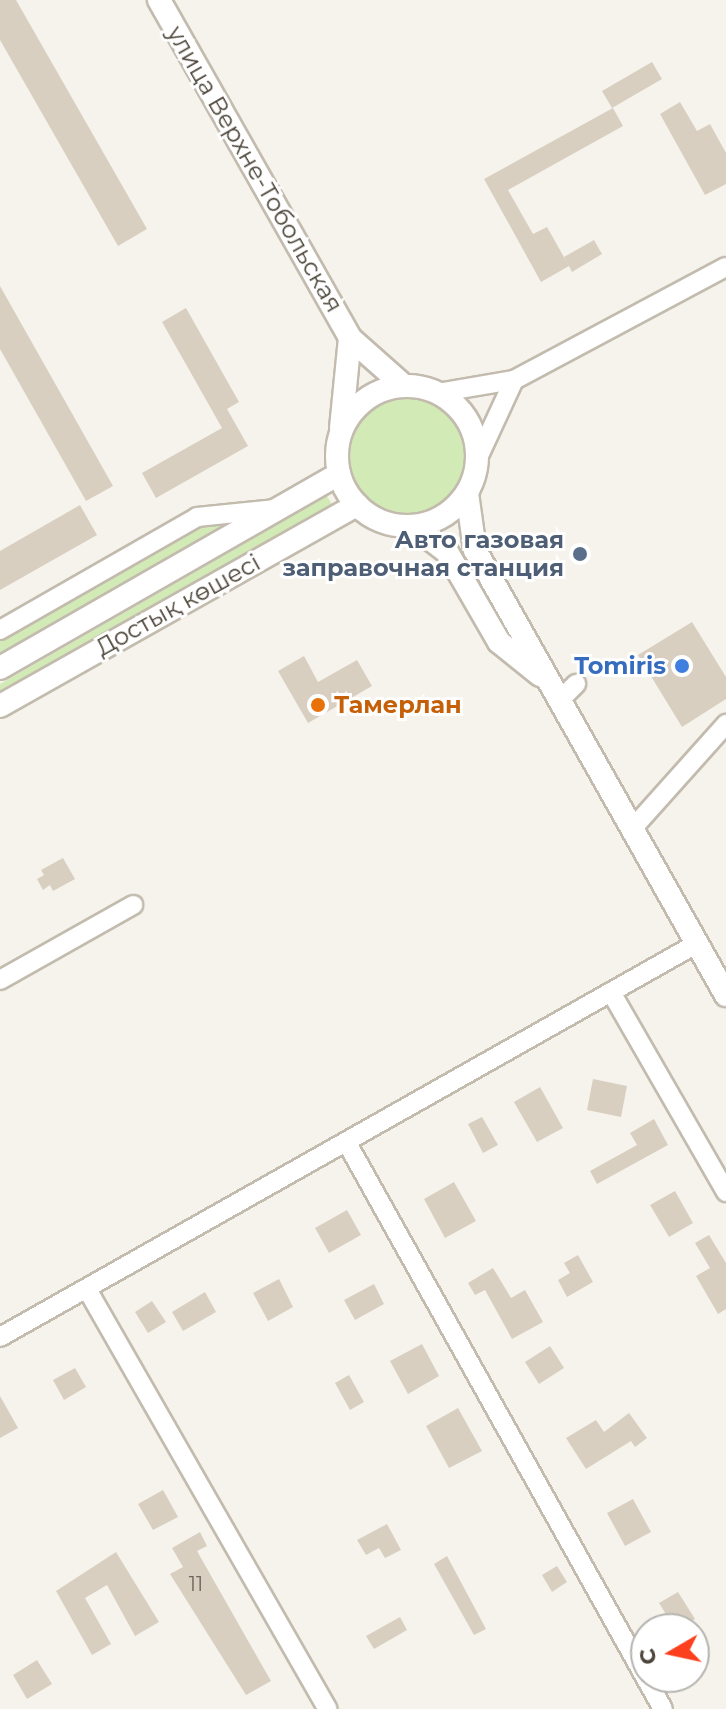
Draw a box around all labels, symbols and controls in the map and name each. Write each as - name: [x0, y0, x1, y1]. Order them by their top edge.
- street label: улица Верхне-Тобольская: [161, 21, 349, 317]
- place label: Авто газовая заправочная станция: [283, 526, 564, 582]
- marker: Авто газовая заправочная станция: [571, 545, 589, 563]
- street label: Достық көшесі: [91, 548, 265, 662]
- place label: Tomiris: [574, 652, 666, 680]
- marker: Tomiris: [673, 657, 691, 675]
- place label: Тамерлан: [334, 691, 462, 719]
- marker: Тамерлан: [309, 696, 327, 714]
- house number: 11: [189, 1572, 203, 1596]
- north arrow: [630, 1613, 710, 1693]
- text: С: [633, 1647, 662, 1667]

